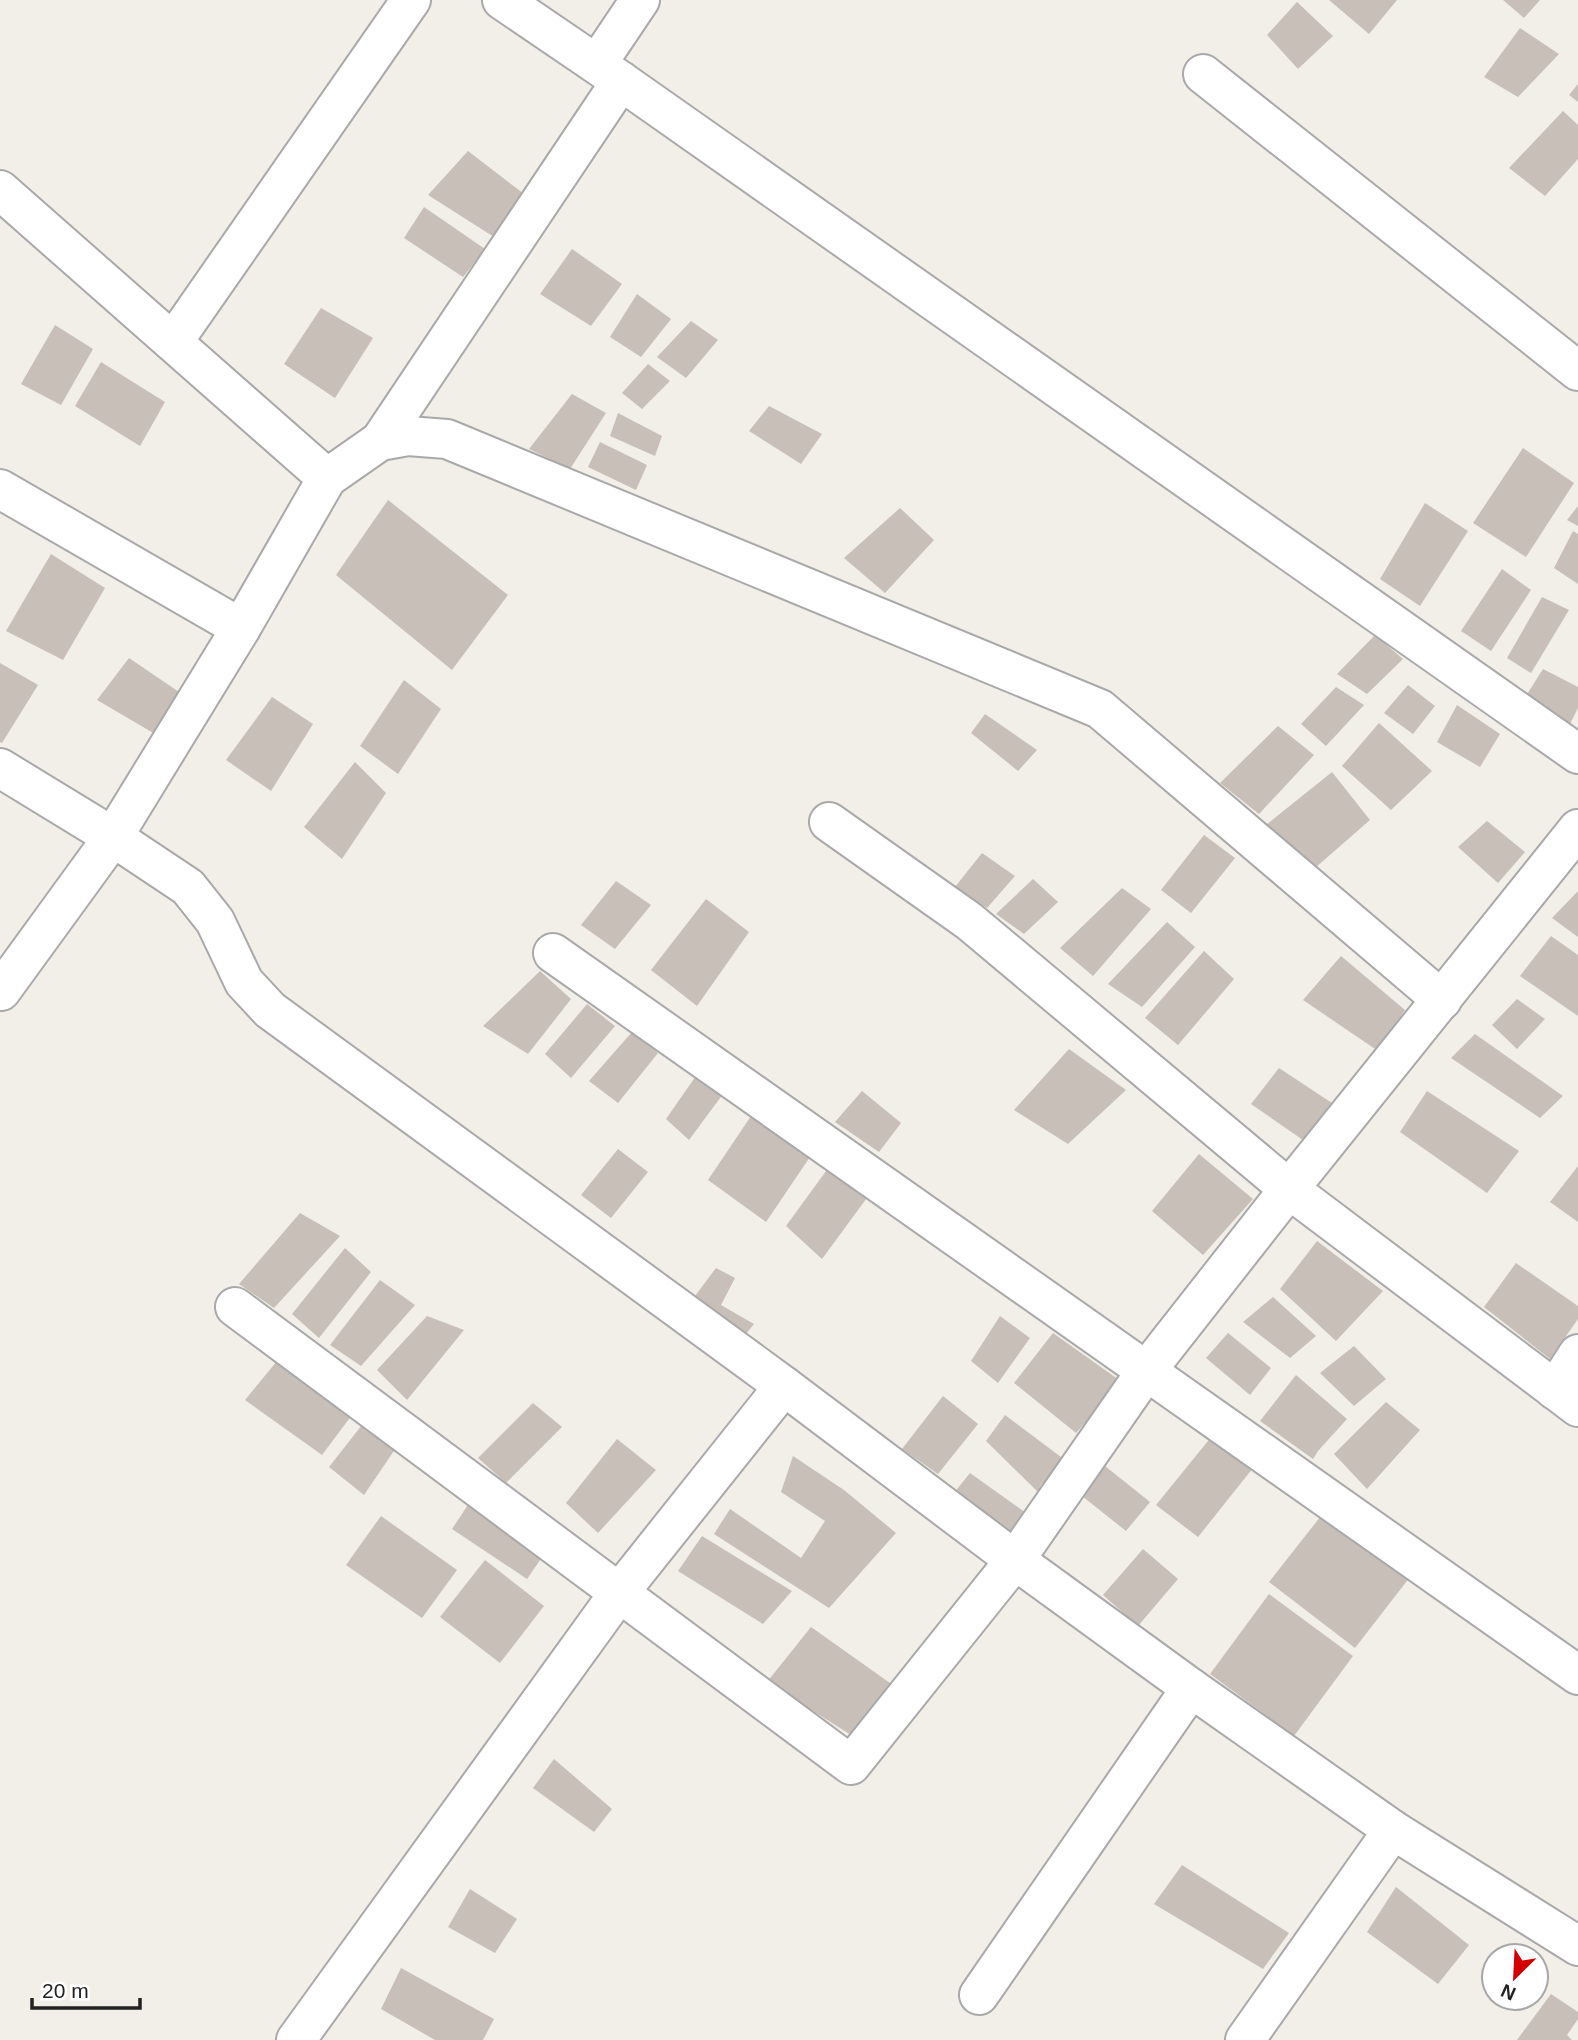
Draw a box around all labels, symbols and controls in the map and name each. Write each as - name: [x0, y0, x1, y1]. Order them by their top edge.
- north arrow: [1480, 1942, 1550, 2012]
- scale bar: [32, 1966, 140, 2010]
- text: 20 m: [42, 1979, 89, 2002]
- text: N: [1498, 1980, 1519, 2004]

